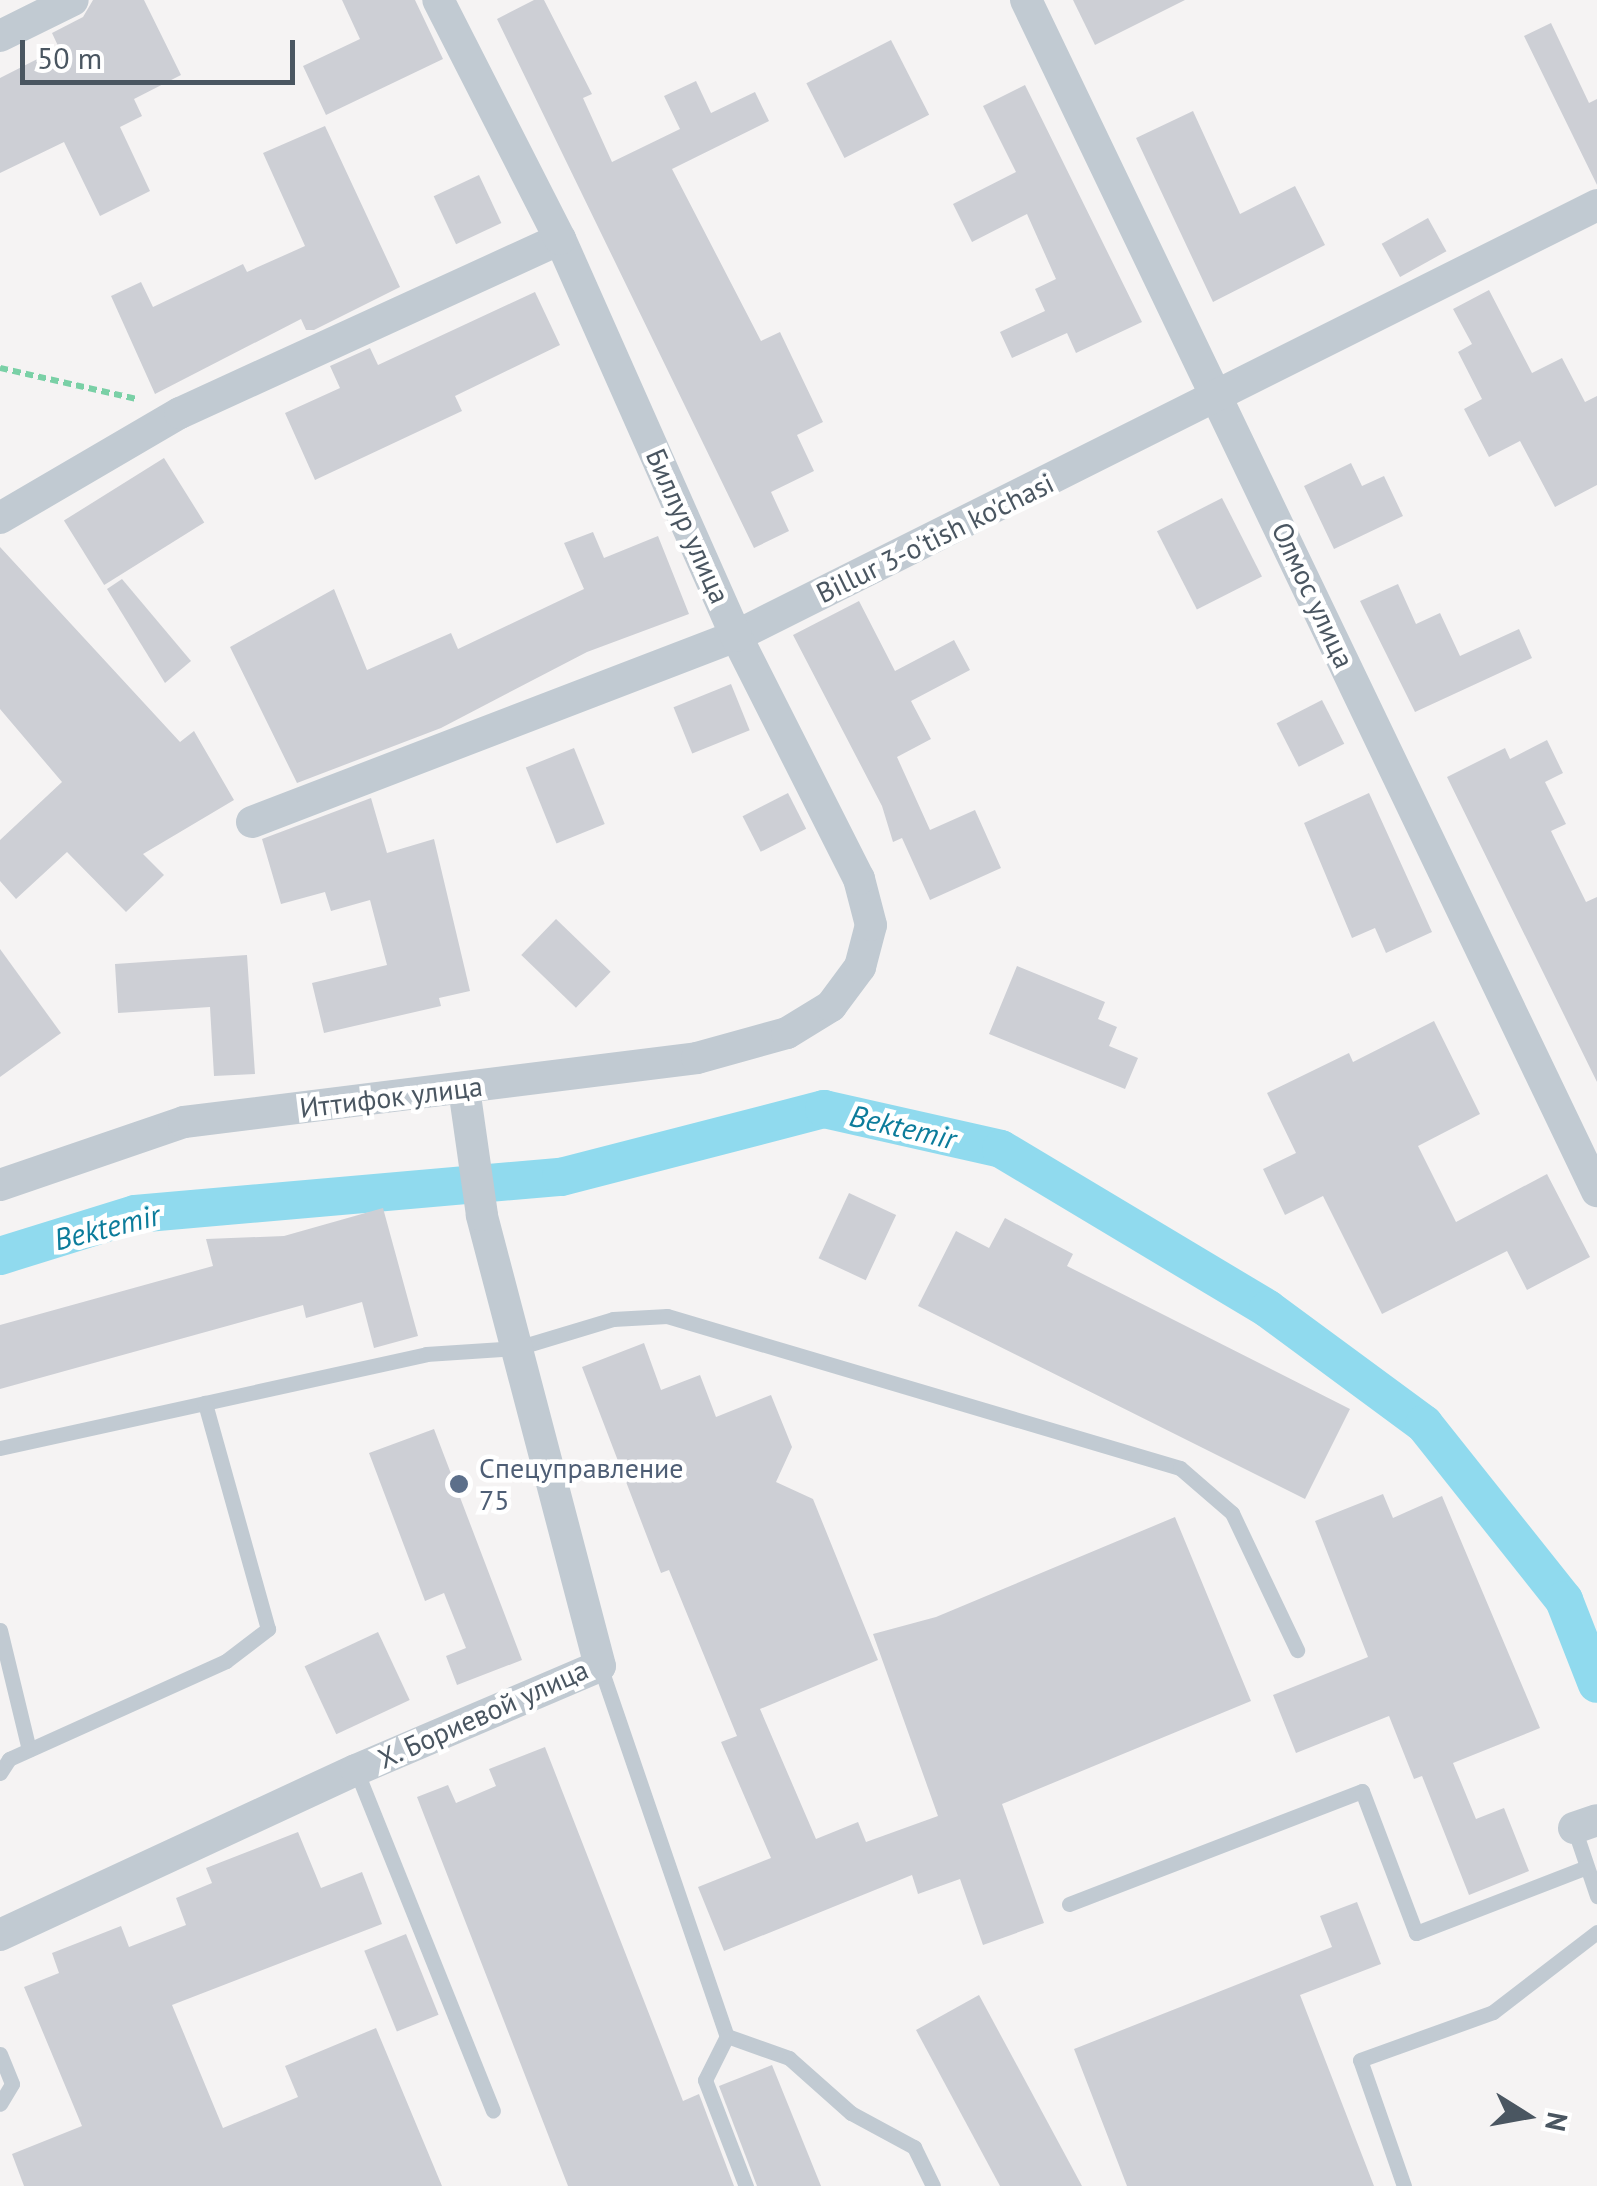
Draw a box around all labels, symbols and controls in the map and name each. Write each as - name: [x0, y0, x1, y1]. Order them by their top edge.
- scale bar: [25, 20, 300, 82]
- text: 50 m: [37, 38, 102, 77]
- street label: Биллур улица: [639, 443, 737, 609]
- street label: Billur 3-o'tish ko'chasi: [811, 466, 1059, 610]
- street label: Олмос улица: [1265, 517, 1361, 673]
- street label: Иттифок улица: [298, 1069, 484, 1125]
- water label: Bektemir: [846, 1097, 960, 1157]
- water label: Bektemir: [50, 1196, 164, 1258]
- place label: Спецуправление 75: [479, 1451, 684, 1517]
- marker: Спецуправление 75: [448, 1473, 470, 1495]
- street label: Х. Бориевой улица: [372, 1652, 594, 1776]
- north arrow: [1477, 2066, 1577, 2166]
- text: N: [1537, 2109, 1577, 2134]

